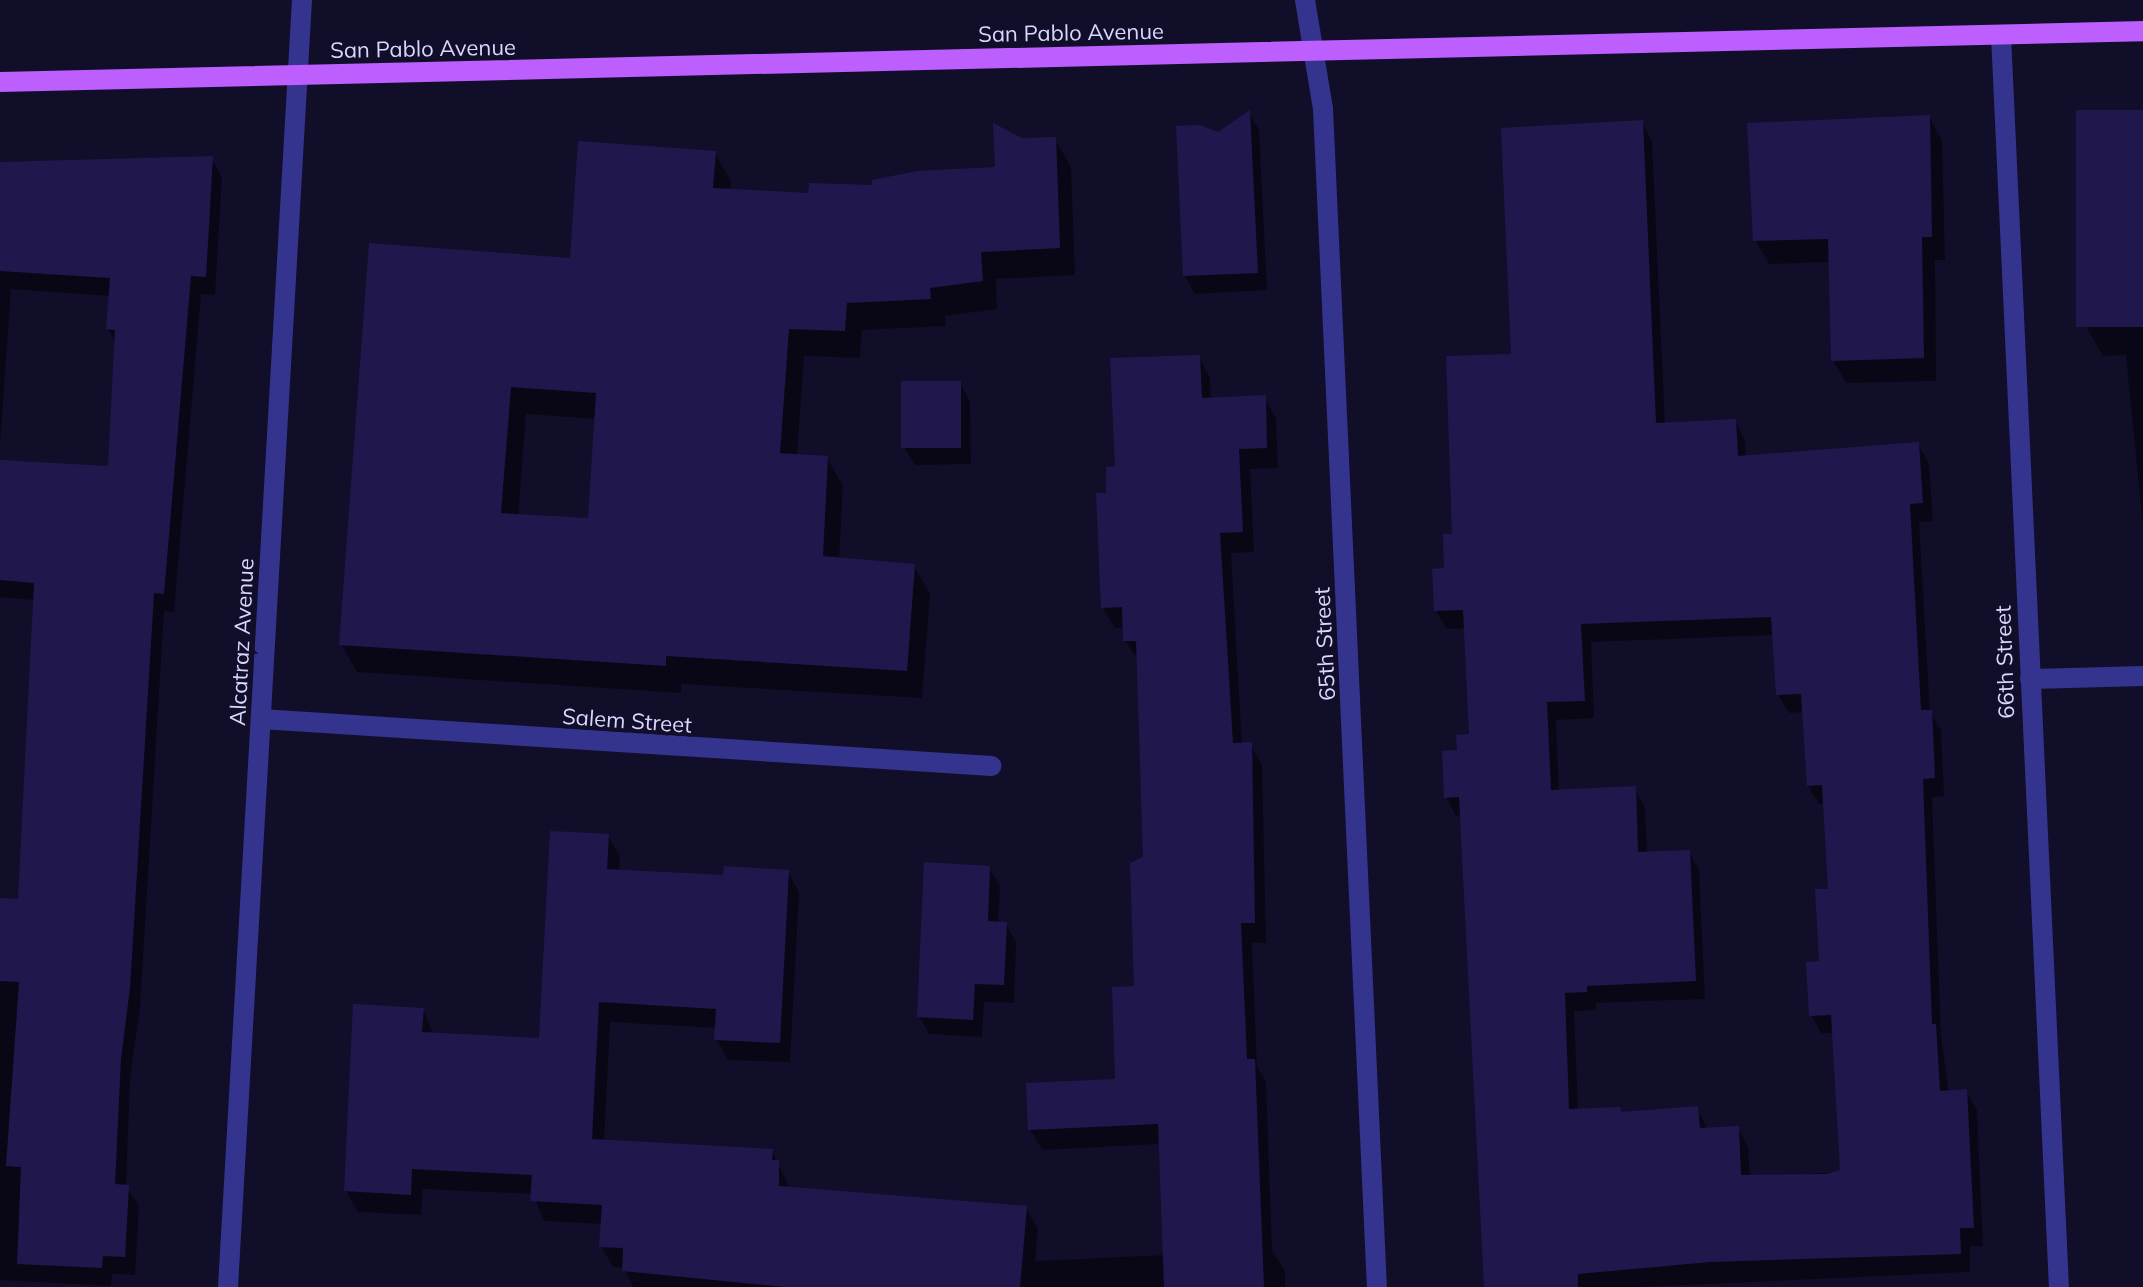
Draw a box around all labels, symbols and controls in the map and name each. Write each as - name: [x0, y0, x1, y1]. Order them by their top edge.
- street label: San Pablo Avenue: [978, 18, 1164, 48]
- street label: San Pablo Avenue: [330, 34, 516, 64]
- street label: Alcatraz Avenue: [224, 557, 260, 727]
- street label: 65th Street: [1309, 587, 1341, 701]
- street label: 66th Street: [1990, 605, 2020, 719]
- street label: Salem Street: [561, 703, 693, 739]

